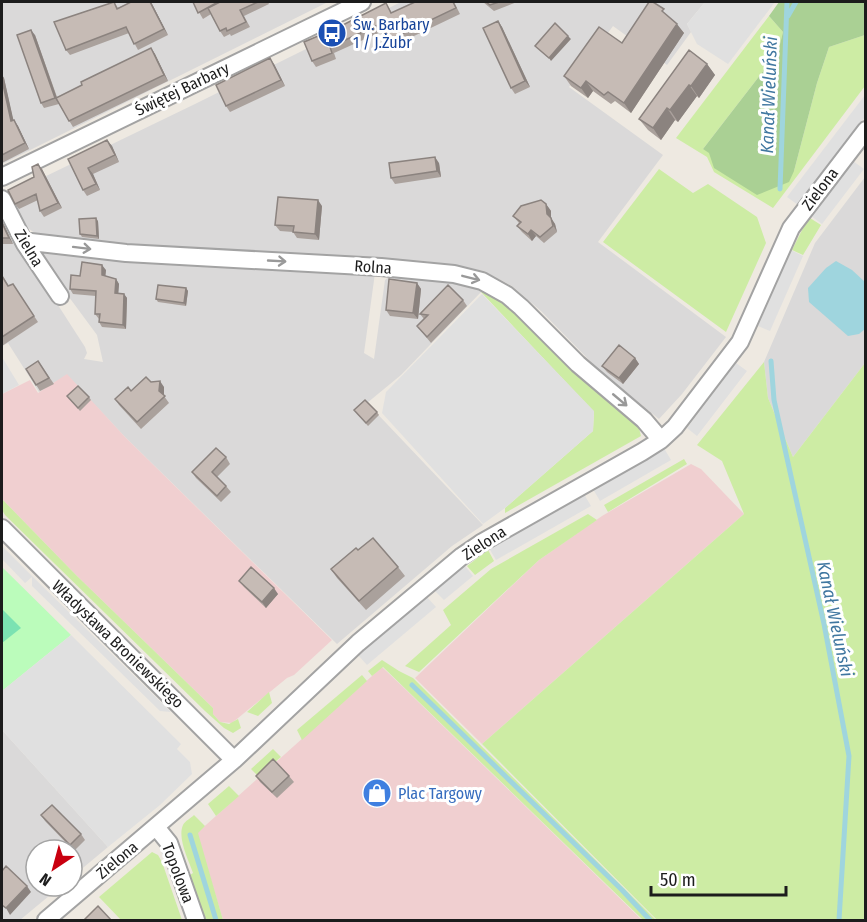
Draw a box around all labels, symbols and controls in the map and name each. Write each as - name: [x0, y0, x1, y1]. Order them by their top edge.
- place label: Św. Barbary 1 / J.Żubr: [353, 15, 430, 52]
- bus stop icon: Św. Barbary 1 / J.Żubr: [316, 17, 348, 49]
- water label: Kanał Wieluński: [756, 36, 782, 154]
- street label: Świętej Barbary: [132, 58, 233, 120]
- street label: Zielona: [798, 164, 842, 214]
- street label: Zielna: [11, 226, 48, 270]
- one-way arrow: [72, 243, 92, 254]
- one-way arrow: [266, 256, 286, 267]
- street label: Rolna: [354, 256, 392, 278]
- one-way arrow: [461, 273, 480, 284]
- one-way arrow: [612, 393, 627, 407]
- street label: Zielona: [459, 522, 510, 564]
- water label: Kanał Wieluński: [812, 559, 858, 679]
- street label: Władysława Broniewskiego: [48, 576, 188, 712]
- shop icon: Plac Targowy: [361, 777, 393, 809]
- place label: Plac Targowy: [398, 784, 483, 803]
- street label: Zielona: [92, 837, 142, 883]
- north arrow: [24, 838, 84, 898]
- street label: Topolowa: [158, 840, 198, 906]
- scale bar: [651, 859, 786, 897]
- text: N: [36, 869, 55, 890]
- text: 50 m: [660, 869, 696, 891]

